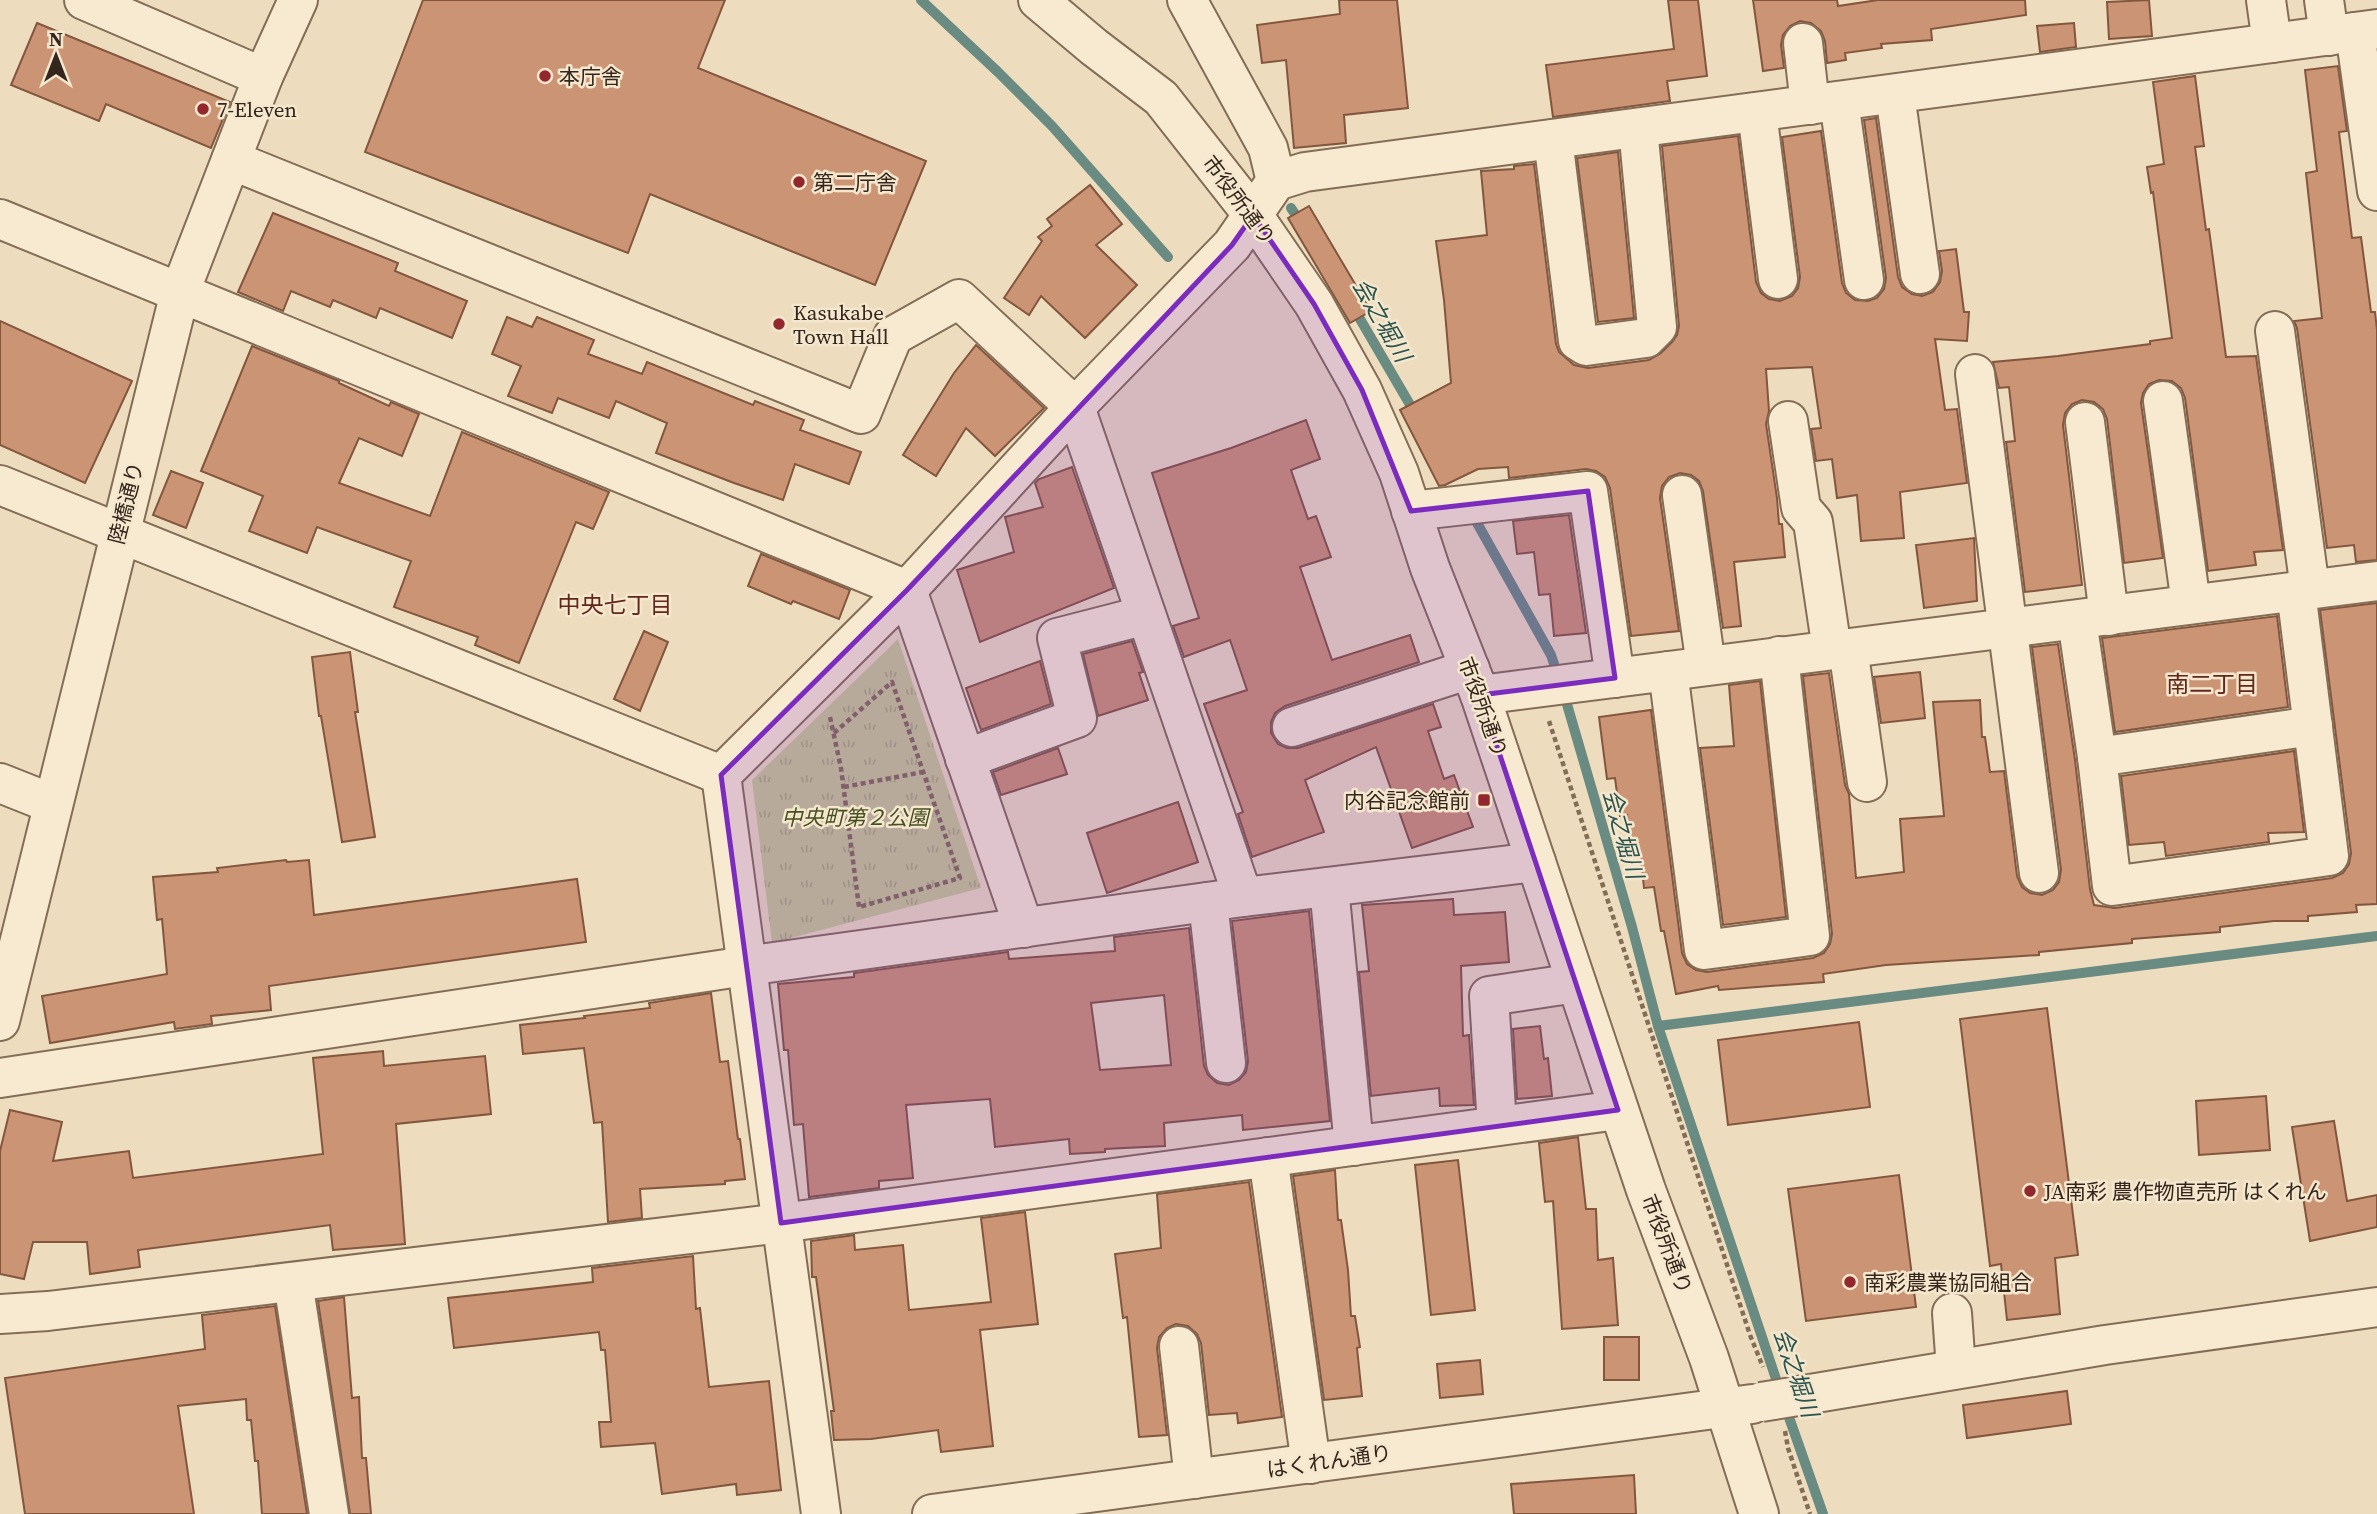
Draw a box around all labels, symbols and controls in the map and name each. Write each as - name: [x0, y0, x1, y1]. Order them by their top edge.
- north arrow: [21, 21, 91, 91]
- text: N: [49, 26, 63, 52]
- place label: 本庁舎: [559, 62, 622, 91]
- marker: 本庁舎: [537, 68, 553, 84]
- place label: 7-Eleven: [217, 95, 297, 124]
- marker: 7-Eleven: [195, 101, 211, 117]
- street label: 市役所通り: [1196, 149, 1282, 251]
- place label: 第二庁舎: [813, 168, 897, 197]
- marker: 第二庁舎: [791, 174, 807, 190]
- water label: 会之堀川: [1345, 272, 1420, 370]
- place label: Kasukabe Town Hall: [793, 298, 889, 351]
- marker: Kasukabe Town Hall: [771, 316, 787, 332]
- street label: 陸橋通り: [102, 459, 150, 547]
- district label: 中央七丁目: [558, 589, 673, 621]
- street label: 市役所通り: [1451, 653, 1515, 761]
- district label: 南二丁目: [2166, 668, 2258, 700]
- water label: 会之堀川: [1595, 785, 1652, 886]
- place label: 内谷記念館前: [1344, 786, 1470, 815]
- marker: 内谷記念館前: [1476, 792, 1492, 808]
- park label: 中央町第２公園: [782, 803, 931, 832]
- place label: JA南彩 農作物直売所 はくれん: [2043, 1177, 2327, 1206]
- marker: JA南彩 農作物直売所 はくれん: [2022, 1183, 2038, 1199]
- street label: 市役所通り: [1635, 1190, 1699, 1298]
- place label: 南彩農業協同組合: [1864, 1268, 2032, 1297]
- marker: 南彩農業協同組合: [1842, 1274, 1858, 1290]
- water label: 会之堀川: [1766, 1324, 1827, 1425]
- street label: はくれん通り: [1265, 1438, 1393, 1484]

